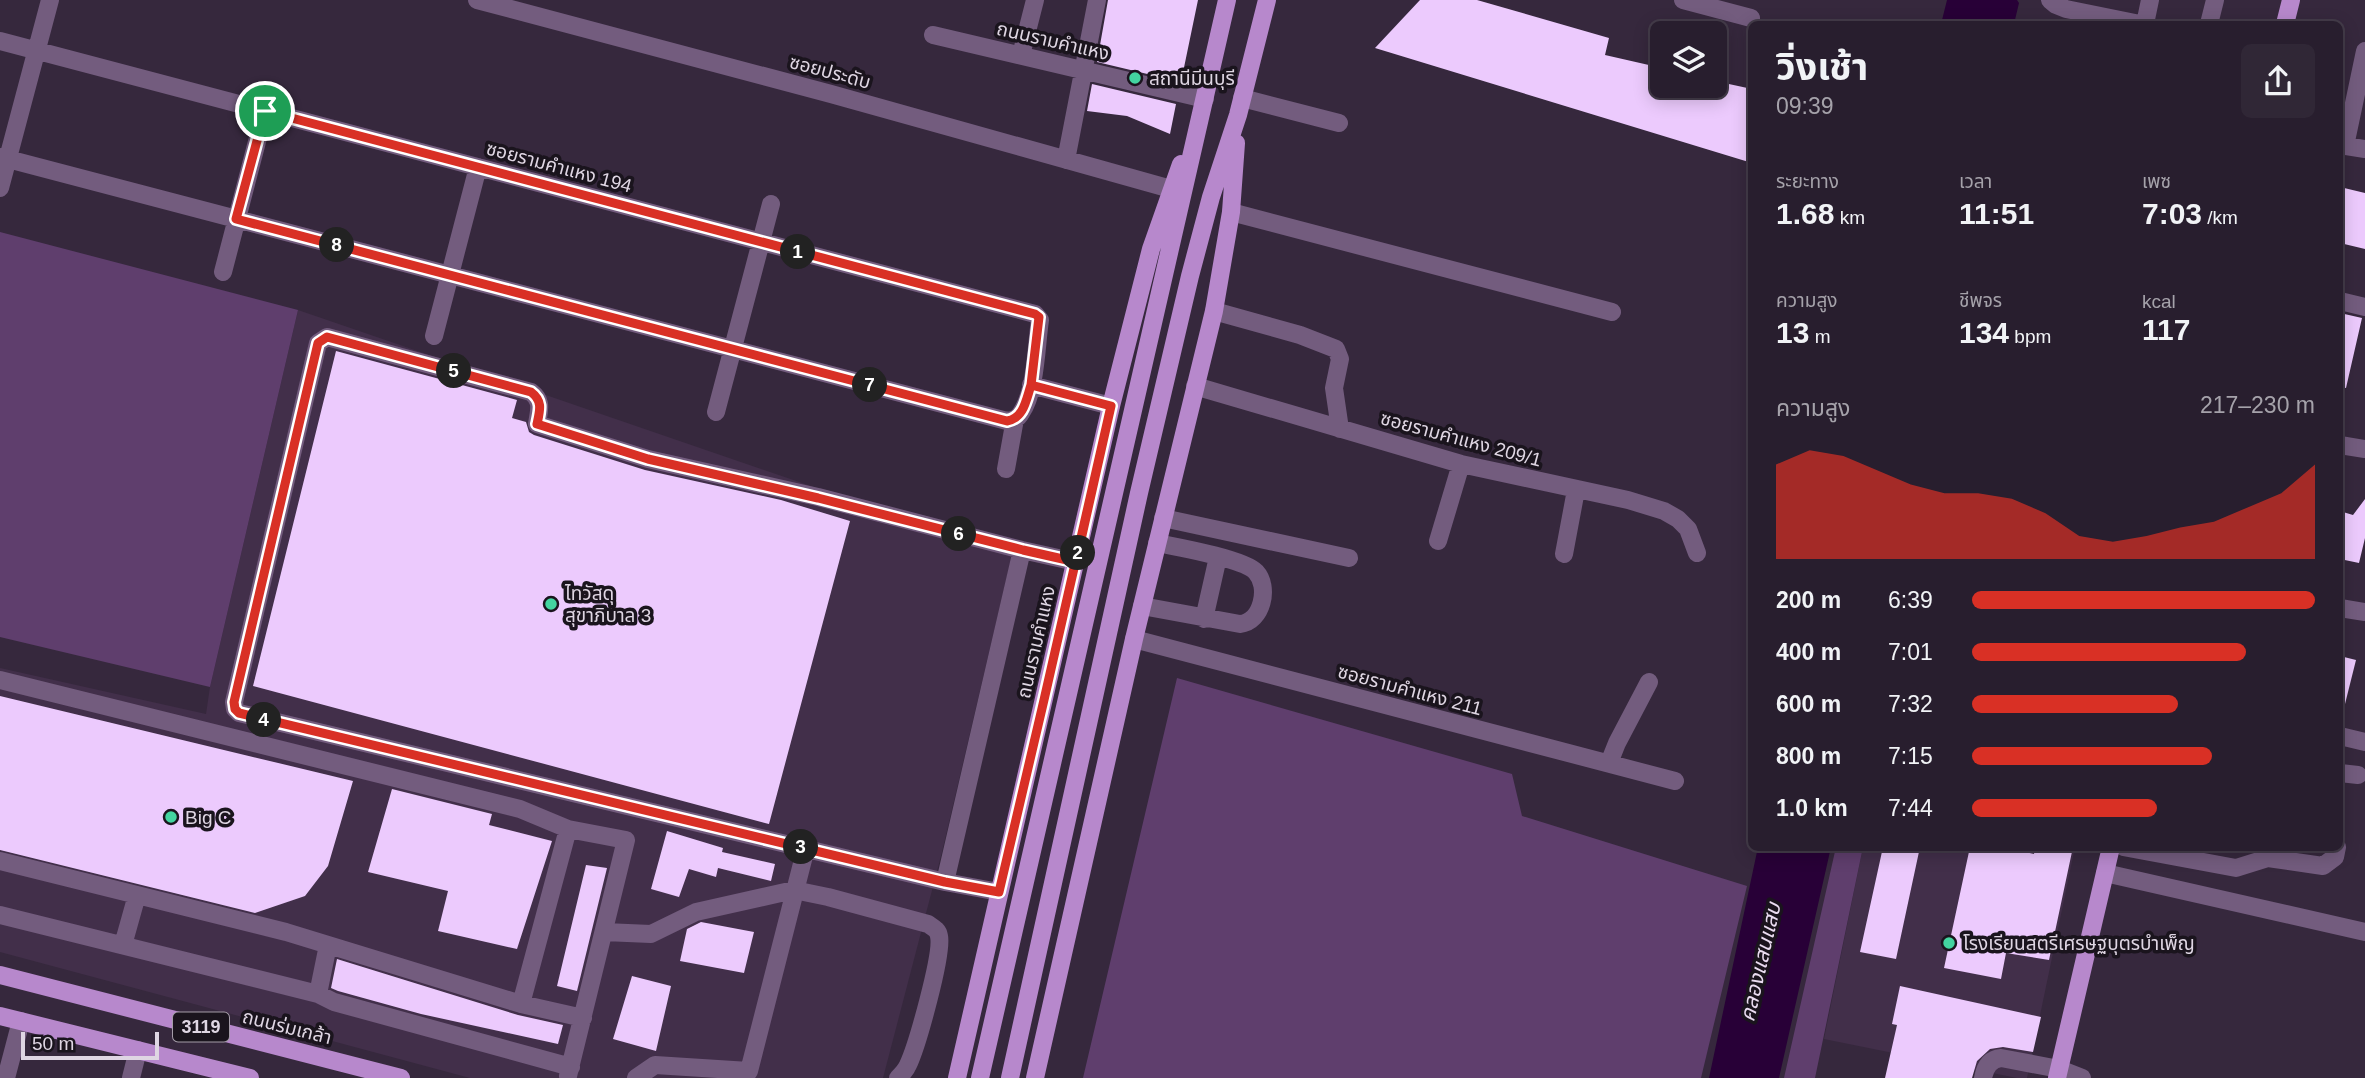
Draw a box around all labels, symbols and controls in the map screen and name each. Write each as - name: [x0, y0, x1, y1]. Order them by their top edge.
- street label: ถนนรามคำแหง: [995, 18, 1111, 64]
- map controls: [1650, 21, 1727, 98]
- button: layers: [1650, 21, 1727, 98]
- button: share: [2241, 44, 2315, 118]
- text: วิ่งเช้า: [1776, 46, 1868, 88]
- street label: ซอยประดับ: [787, 51, 873, 93]
- place label: สถานีมีนบุรี: [1149, 68, 1235, 90]
- marker: สถานีมีนบุรี: [1127, 70, 1143, 86]
- pin: [235, 81, 295, 141]
- icon: arrive: [246, 92, 284, 130]
- text: 09:39: [1776, 93, 1834, 119]
- street label: ซอยรามคำแหง 194: [484, 137, 635, 197]
- text: ระยะทาง: [1776, 171, 1839, 192]
- text: เวลา: [1959, 171, 1992, 192]
- text: เพซ: [2142, 171, 2171, 192]
- text: 1.68: [1776, 197, 1834, 230]
- text: 11:51: [1959, 197, 2034, 230]
- text: 7:03: [2142, 197, 2202, 230]
- text: km: [1834, 207, 1865, 228]
- text: /km: [2202, 207, 2238, 228]
- pin: 8: [320, 228, 354, 262]
- text: 8: [331, 234, 342, 255]
- pin: 1: [780, 234, 816, 270]
- text: 1: [792, 241, 803, 262]
- text: ความสูง: [1776, 290, 1837, 311]
- text: ชีพจร: [1959, 290, 2002, 311]
- text: kcal: [2142, 291, 2176, 312]
- text: 117: [2142, 313, 2190, 346]
- text: 13: [1776, 316, 1809, 349]
- text: 134: [1959, 316, 2009, 349]
- text: m: [1809, 326, 1830, 347]
- text: bpm: [2009, 326, 2051, 347]
- pin: 5: [436, 354, 472, 388]
- text: 5: [448, 360, 459, 381]
- pin: 7: [852, 368, 888, 402]
- text: 7: [864, 374, 875, 395]
- text: 217–230 m: [2200, 392, 2315, 418]
- text: ความสูง: [1776, 395, 1850, 421]
- street label: ซอยรามคำแหง 209/1: [1378, 407, 1544, 471]
- pin: 6: [942, 516, 976, 552]
- text: 6: [953, 523, 964, 544]
- pin: 2: [1060, 536, 1096, 570]
- text: 2: [1072, 542, 1083, 563]
- place label: ไทวัสดุ สุขาภิบาล 3: [564, 583, 651, 627]
- street label: ถนนรามคำแหง: [1013, 584, 1059, 700]
- text: 200 m: [1776, 587, 1841, 613]
- text: 6:39: [1888, 587, 1933, 613]
- marker: ไทวัสดุ สุขาภิบาล 3: [543, 596, 559, 612]
- text: 400 m: [1776, 639, 1841, 665]
- text: 7:01: [1888, 639, 1933, 665]
- street label: ซอยรามคำแหง 211: [1336, 661, 1484, 719]
- text: 600 m: [1776, 691, 1841, 717]
- text: 7:32: [1888, 691, 1933, 717]
- pin: 4: [246, 702, 282, 738]
- text: 4: [258, 709, 269, 730]
- text: 800 m: [1776, 743, 1841, 769]
- text: 7:15: [1888, 743, 1933, 769]
- text: 1.0 km: [1776, 795, 1848, 821]
- text: 7:44: [1888, 795, 1933, 821]
- place label: Big C: [185, 807, 231, 828]
- marker: Big C: [163, 809, 179, 825]
- pin: 3: [784, 830, 818, 864]
- text: 3: [795, 836, 806, 857]
- water label: คลองแสนแสบ: [1735, 899, 1785, 1024]
- place label: โรงเรียนสตรีเศรษฐบุตรบำเพ็ญ: [1963, 933, 2195, 955]
- marker: โรงเรียนสตรีเศรษฐบุตรบำเพ็ญ: [1941, 935, 1957, 951]
- street label: ถนนร่มเกล้า: [240, 1005, 334, 1048]
- road number: 3119: [173, 1012, 229, 1042]
- scale bar: [21, 1029, 159, 1061]
- text: 50 m: [32, 1033, 74, 1054]

